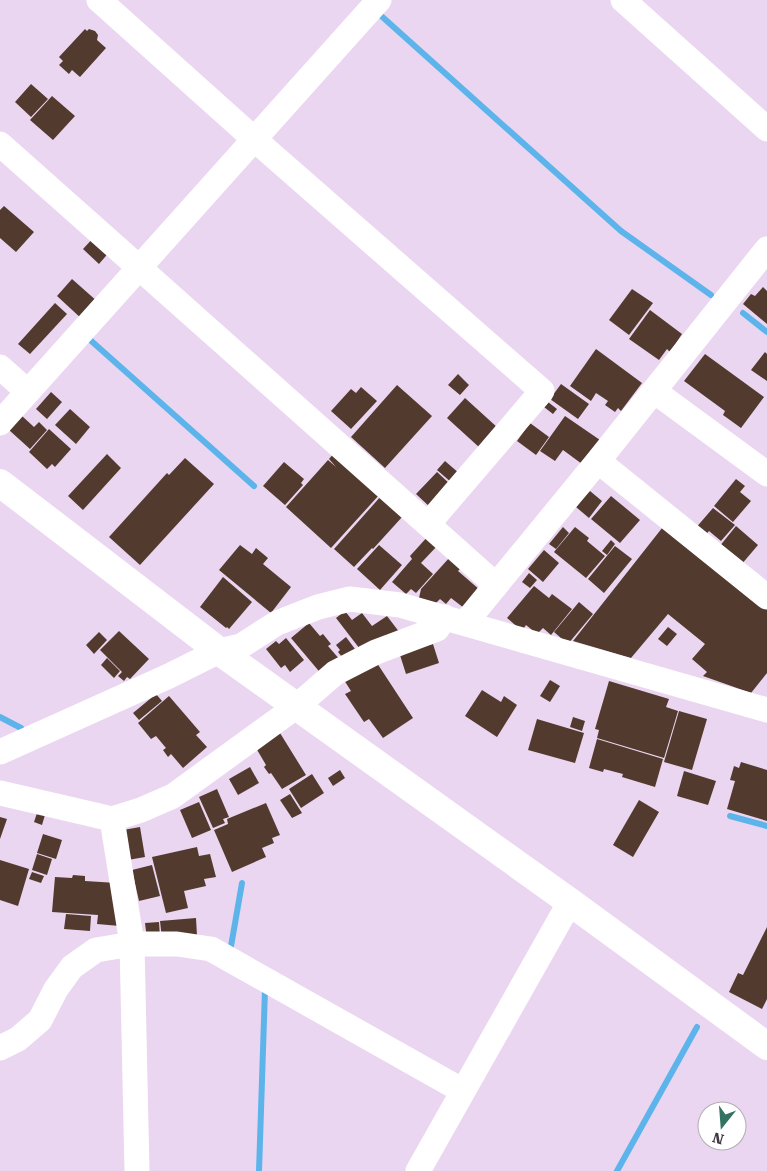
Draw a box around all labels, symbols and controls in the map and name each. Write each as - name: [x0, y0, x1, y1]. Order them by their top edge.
- north arrow: [697, 1101, 747, 1151]
- text: N: [710, 1129, 726, 1148]

